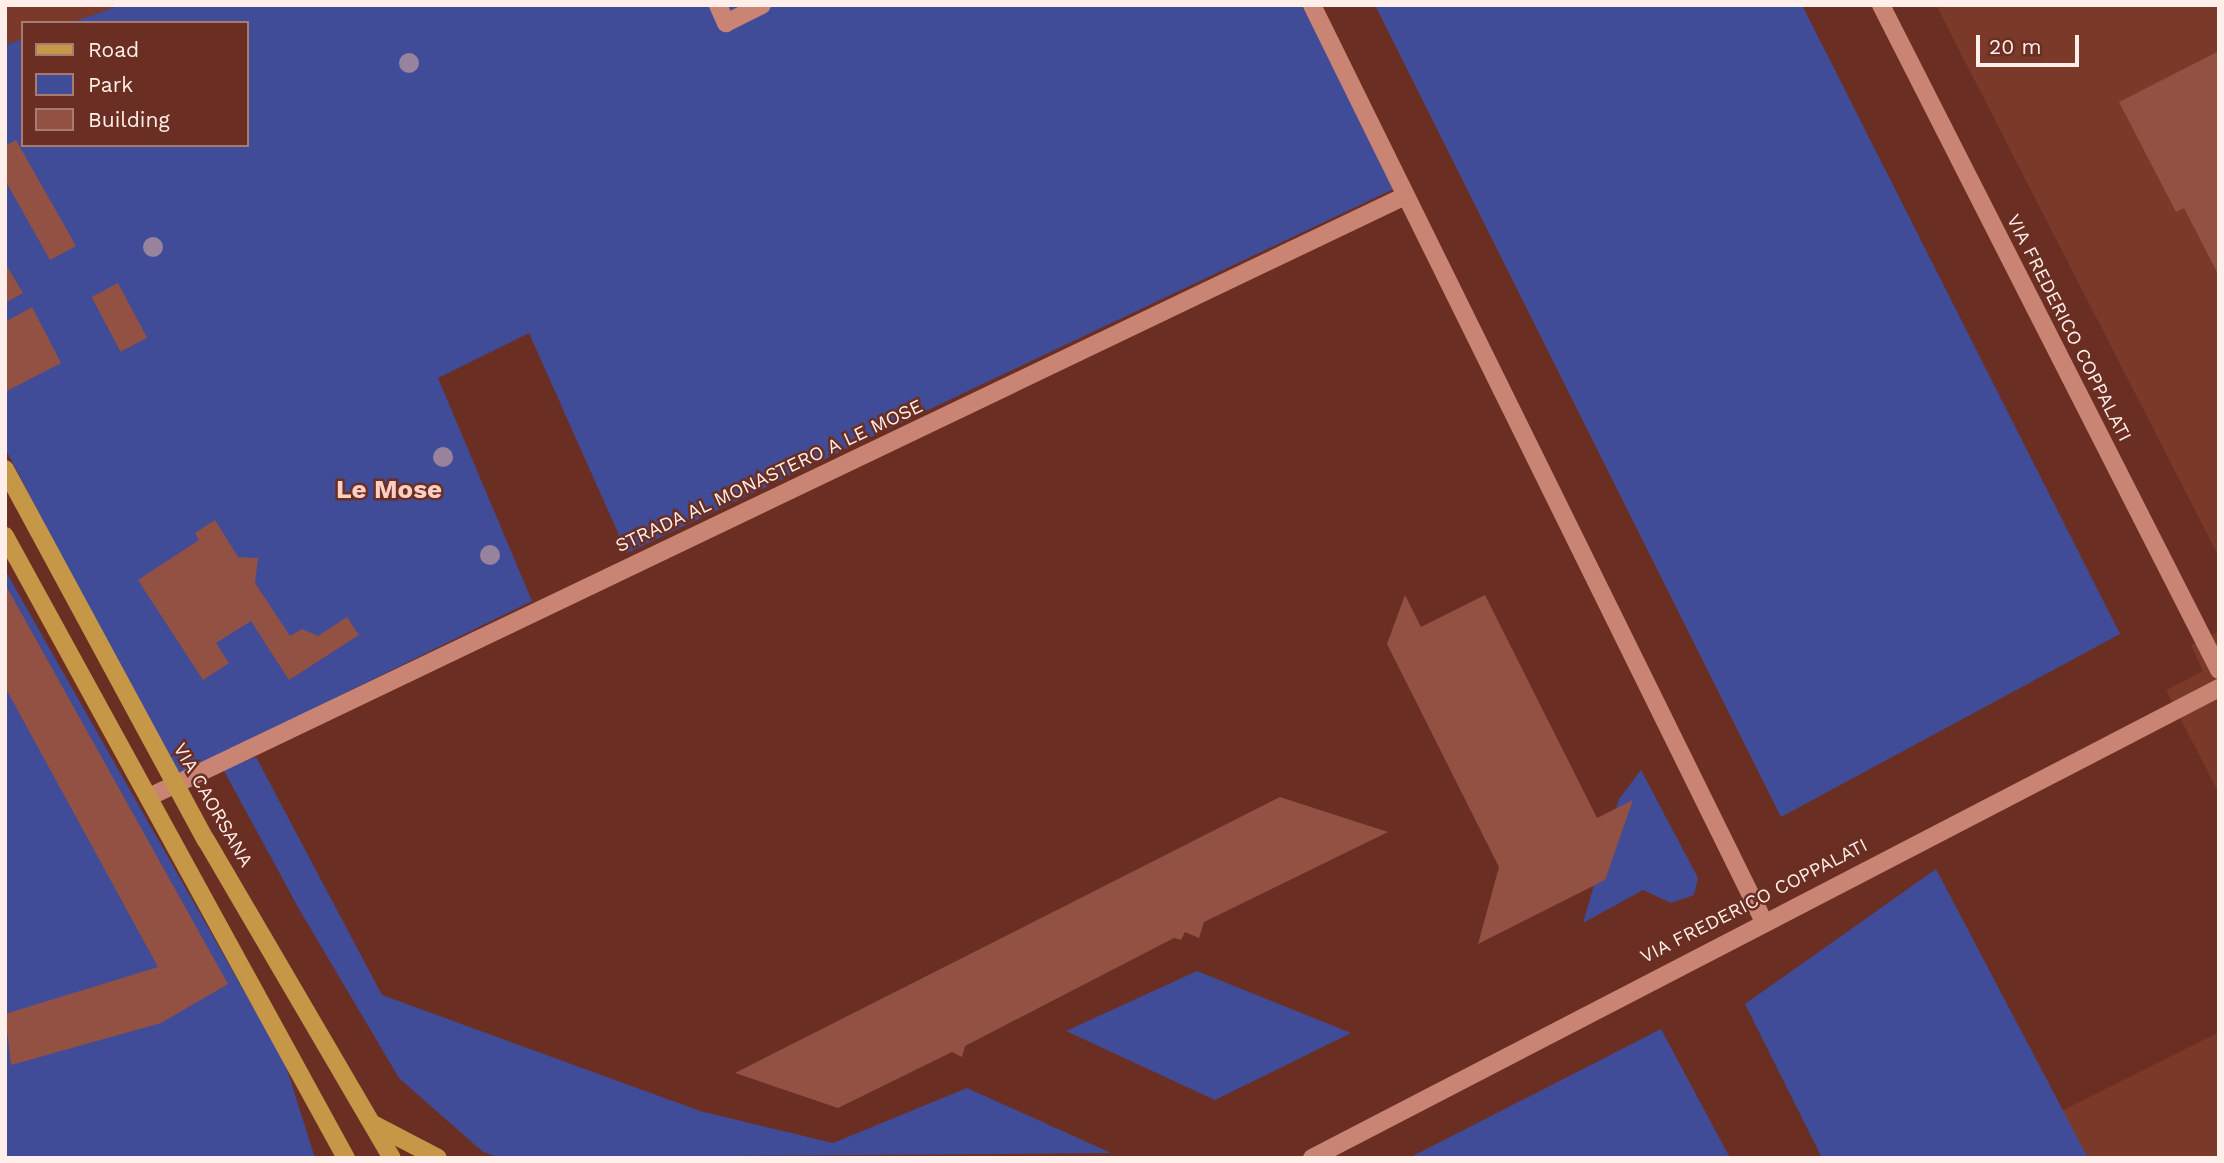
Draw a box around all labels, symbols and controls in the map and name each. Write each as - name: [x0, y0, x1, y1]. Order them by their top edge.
- legend: [21, 21, 248, 147]
- scale bar: [1979, 21, 2082, 65]
- text: 20 m: [1989, 34, 2041, 59]
- text: Road: [88, 37, 139, 62]
- text: Park: [88, 72, 133, 97]
- text: Building: [88, 107, 170, 132]
- street label: VIA FREDERICO COPPALATI: [2002, 210, 2136, 446]
- street label: STRADA AL MONASTERO A LE MOSE: [610, 394, 928, 558]
- district label: Le Mose: [336, 474, 442, 506]
- street label: VIA CAORSANA: [168, 739, 258, 871]
- street label: VIA FREDERICO COPPALATI: [1636, 834, 1872, 968]

